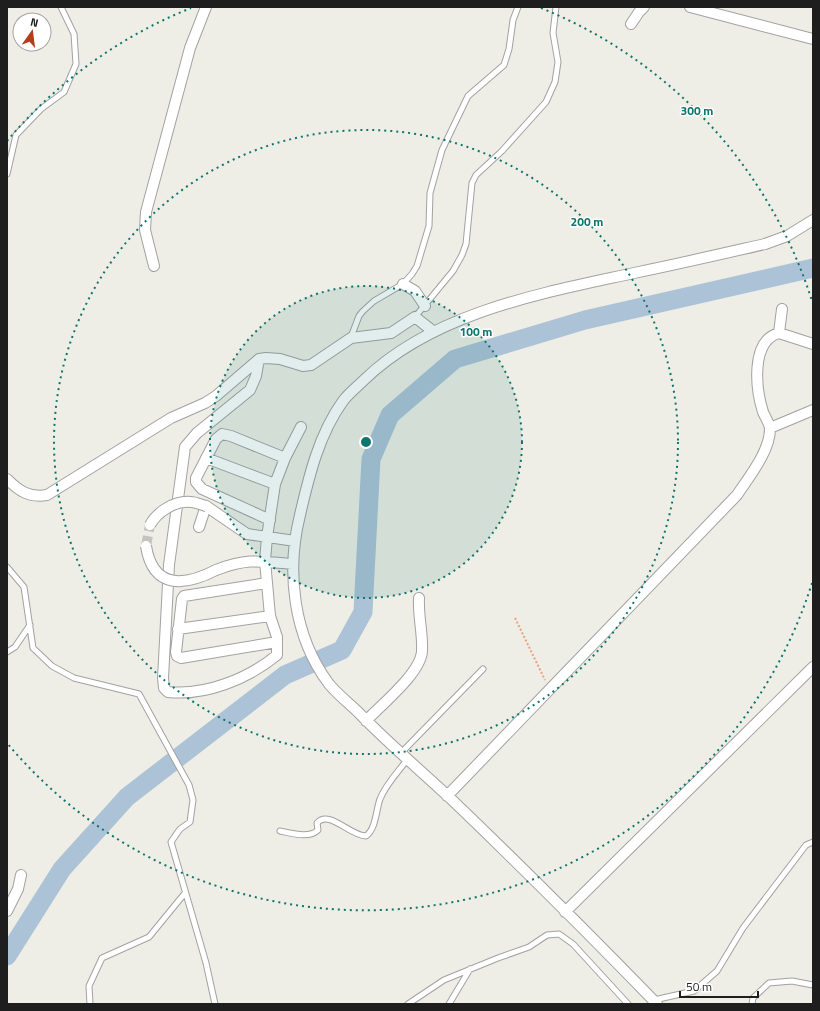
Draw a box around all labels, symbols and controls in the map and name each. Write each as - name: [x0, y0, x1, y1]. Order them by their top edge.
- north arrow: [12, 12, 52, 52]
- text: N: [29, 14, 40, 31]
- text: 300 m: [681, 101, 713, 120]
- text: 200 m: [571, 212, 603, 231]
- text: 100 m: [460, 322, 492, 341]
- centre of rings: [359, 435, 373, 449]
- scale bar: [680, 973, 758, 999]
- text: 50 m: [686, 977, 712, 996]

